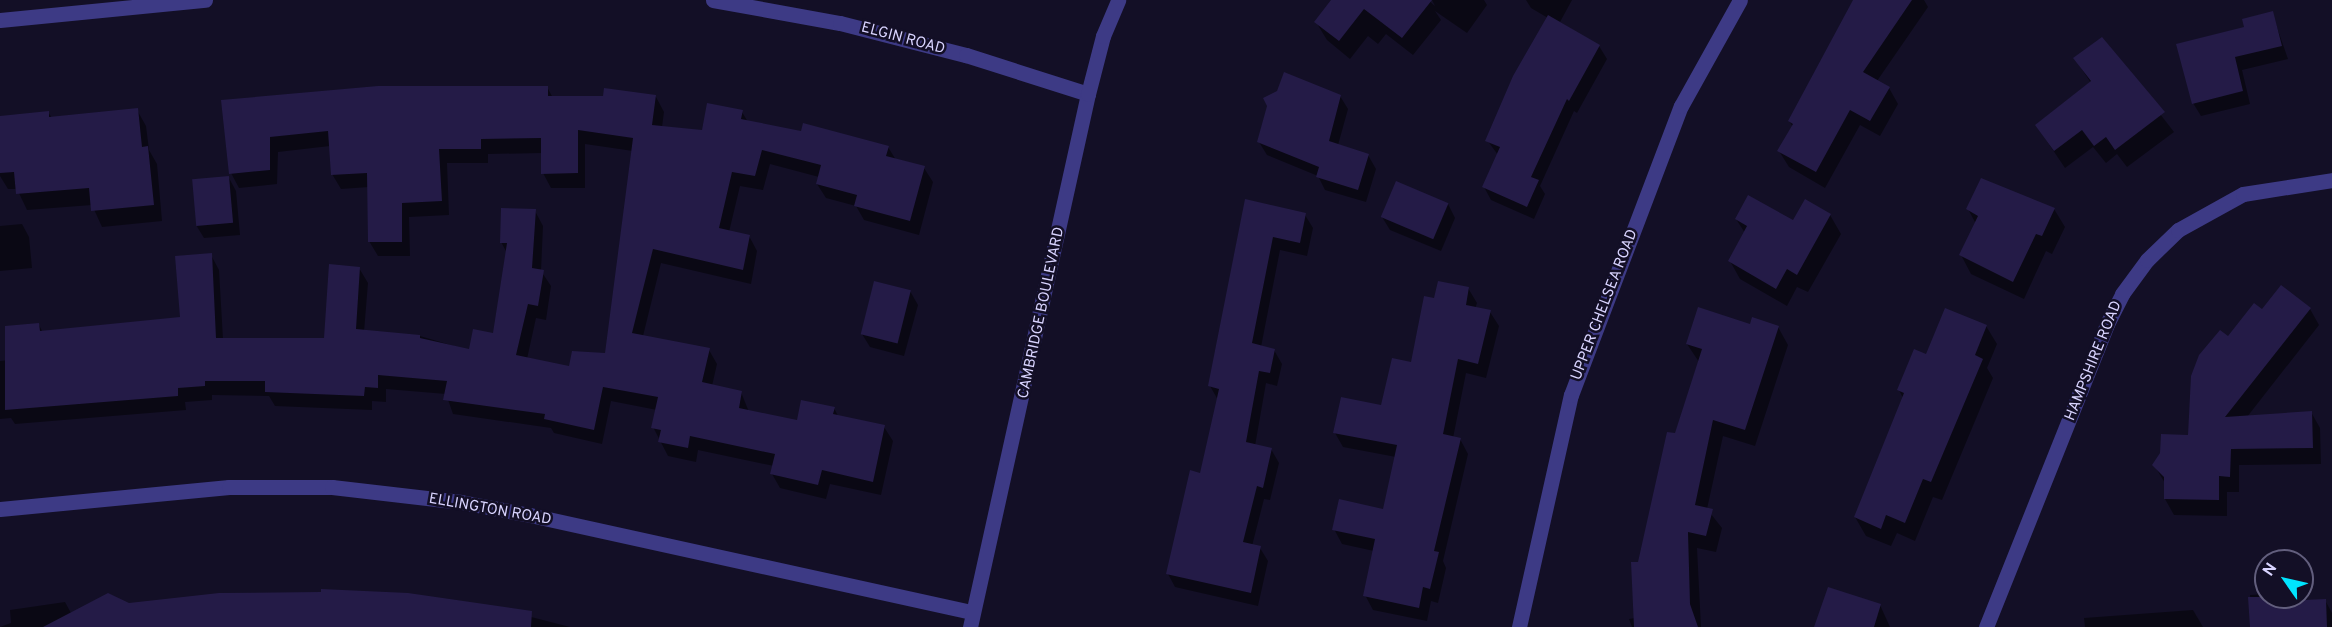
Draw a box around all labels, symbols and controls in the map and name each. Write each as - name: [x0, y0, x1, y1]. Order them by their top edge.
- street label: ELGIN ROAD: [859, 19, 947, 59]
- street label: CAMBRIDGE BOULEVARD: [1015, 226, 1069, 400]
- street label: UPPER CHELSEA ROAD: [1568, 227, 1642, 383]
- street label: HAMPSHIRE ROAD: [2062, 298, 2126, 424]
- street label: ELLINGTON ROAD: [427, 490, 553, 530]
- north arrow: [2254, 549, 2314, 609]
- text: N: [2259, 560, 2282, 580]

